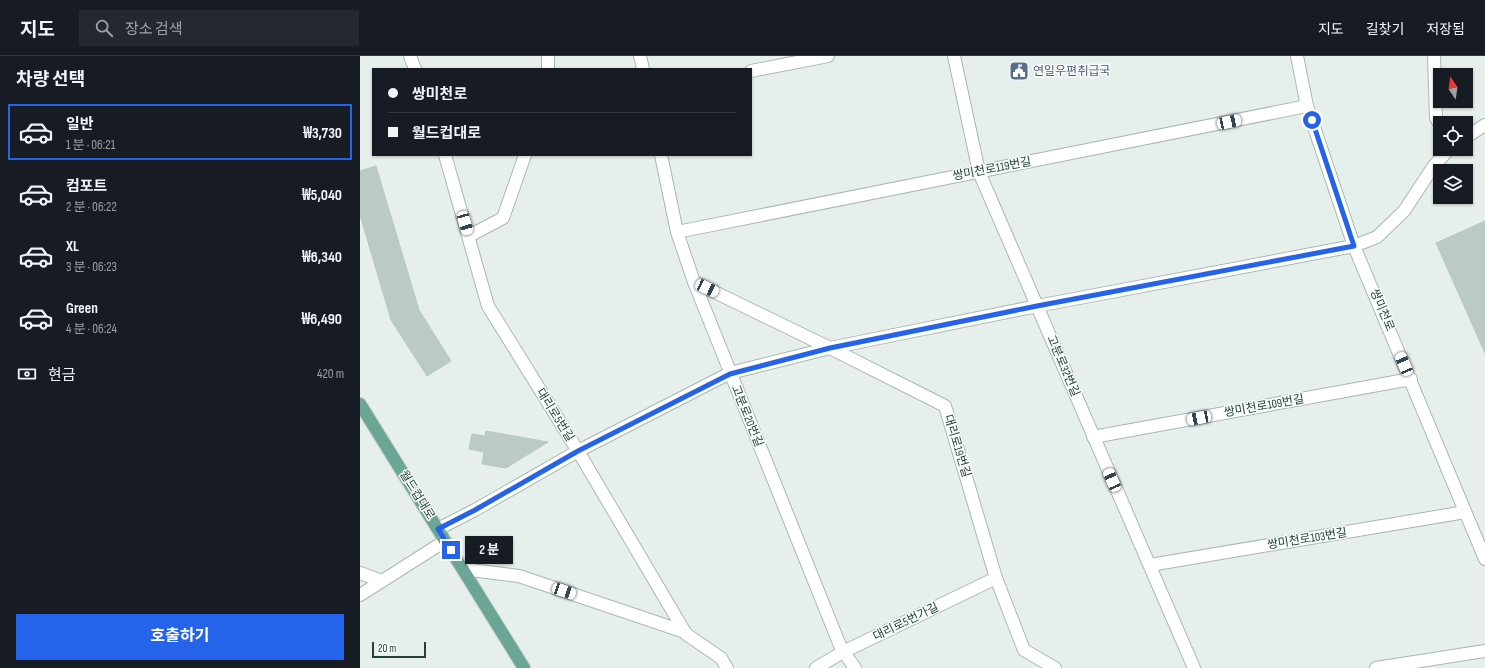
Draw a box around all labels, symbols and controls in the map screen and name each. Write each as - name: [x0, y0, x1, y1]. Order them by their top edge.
- search box: [79, 10, 359, 46]
- icon: search: [93, 17, 115, 39]
- text: 지도: [20, 19, 55, 42]
- text: 장소 검색: [125, 20, 183, 39]
- text: 지도: [1318, 21, 1344, 38]
- text: 길찾기: [1366, 21, 1404, 38]
- text: 저장됨: [1426, 21, 1465, 38]
- public building icon: 연일우편취급국: [1008, 60, 1030, 82]
- place label: 연일우편취급국: [1033, 64, 1110, 79]
- north arrow: [1433, 68, 1473, 108]
- map controls: [1433, 68, 1473, 204]
- text: 차량 선택: [16, 69, 85, 90]
- text: 쌍미천로: [412, 85, 467, 104]
- route start: [1303, 111, 1321, 129]
- icon: car: [18, 114, 54, 150]
- car: [1216, 114, 1242, 130]
- text: 일반: [66, 115, 94, 134]
- button: locate: [1433, 116, 1473, 156]
- text: ₩3,730: [303, 124, 342, 143]
- text: 월드컵대로: [412, 124, 481, 143]
- text: 1 분 · 06:21: [66, 137, 115, 153]
- street label: 쌍미천로119번길: [951, 154, 1033, 184]
- button: layers: [1433, 164, 1473, 204]
- icon: car: [18, 176, 54, 212]
- text: 컴포트: [66, 177, 107, 196]
- text: ₩5,040: [302, 186, 342, 205]
- text: 2 분 · 06:22: [66, 199, 117, 215]
- car: [456, 210, 474, 236]
- text: XL: [66, 237, 79, 256]
- icon: car: [18, 238, 54, 274]
- text: ₩6,340: [302, 248, 342, 267]
- text: 3 분 · 06:23: [66, 259, 117, 275]
- car: [694, 277, 720, 299]
- street label: 쌍미천로: [1366, 287, 1398, 333]
- text: Green: [66, 299, 98, 318]
- icon: car: [18, 300, 54, 336]
- text: ₩6,490: [301, 310, 342, 329]
- text: 4 분 · 06:24: [66, 321, 117, 337]
- street label: 고분로32번길: [1043, 333, 1083, 399]
- car: [1394, 351, 1414, 377]
- icon: cash: [16, 363, 38, 385]
- text: 현금: [48, 366, 76, 385]
- text: 420 m: [317, 366, 344, 382]
- street label: 고분로20번길: [728, 383, 766, 449]
- street label: 대리로5번길: [533, 386, 577, 444]
- street label: 쌍미천로109번길: [1223, 392, 1305, 420]
- car: [1186, 410, 1212, 426]
- street label: 대리로19번길: [940, 413, 974, 479]
- car: [1102, 467, 1122, 493]
- street label: 월드컵대로: [396, 468, 438, 522]
- street label: 쌍미천로103번길: [1266, 525, 1348, 553]
- callout: 2 분: [465, 536, 513, 564]
- route end: [442, 541, 460, 559]
- text: 2 분: [479, 542, 499, 558]
- car: [551, 582, 577, 600]
- street label: 대리로5번가길: [871, 600, 941, 644]
- button: 호출하기: [16, 614, 344, 660]
- scale bar: [372, 640, 426, 659]
- text: 20 m: [378, 642, 396, 655]

